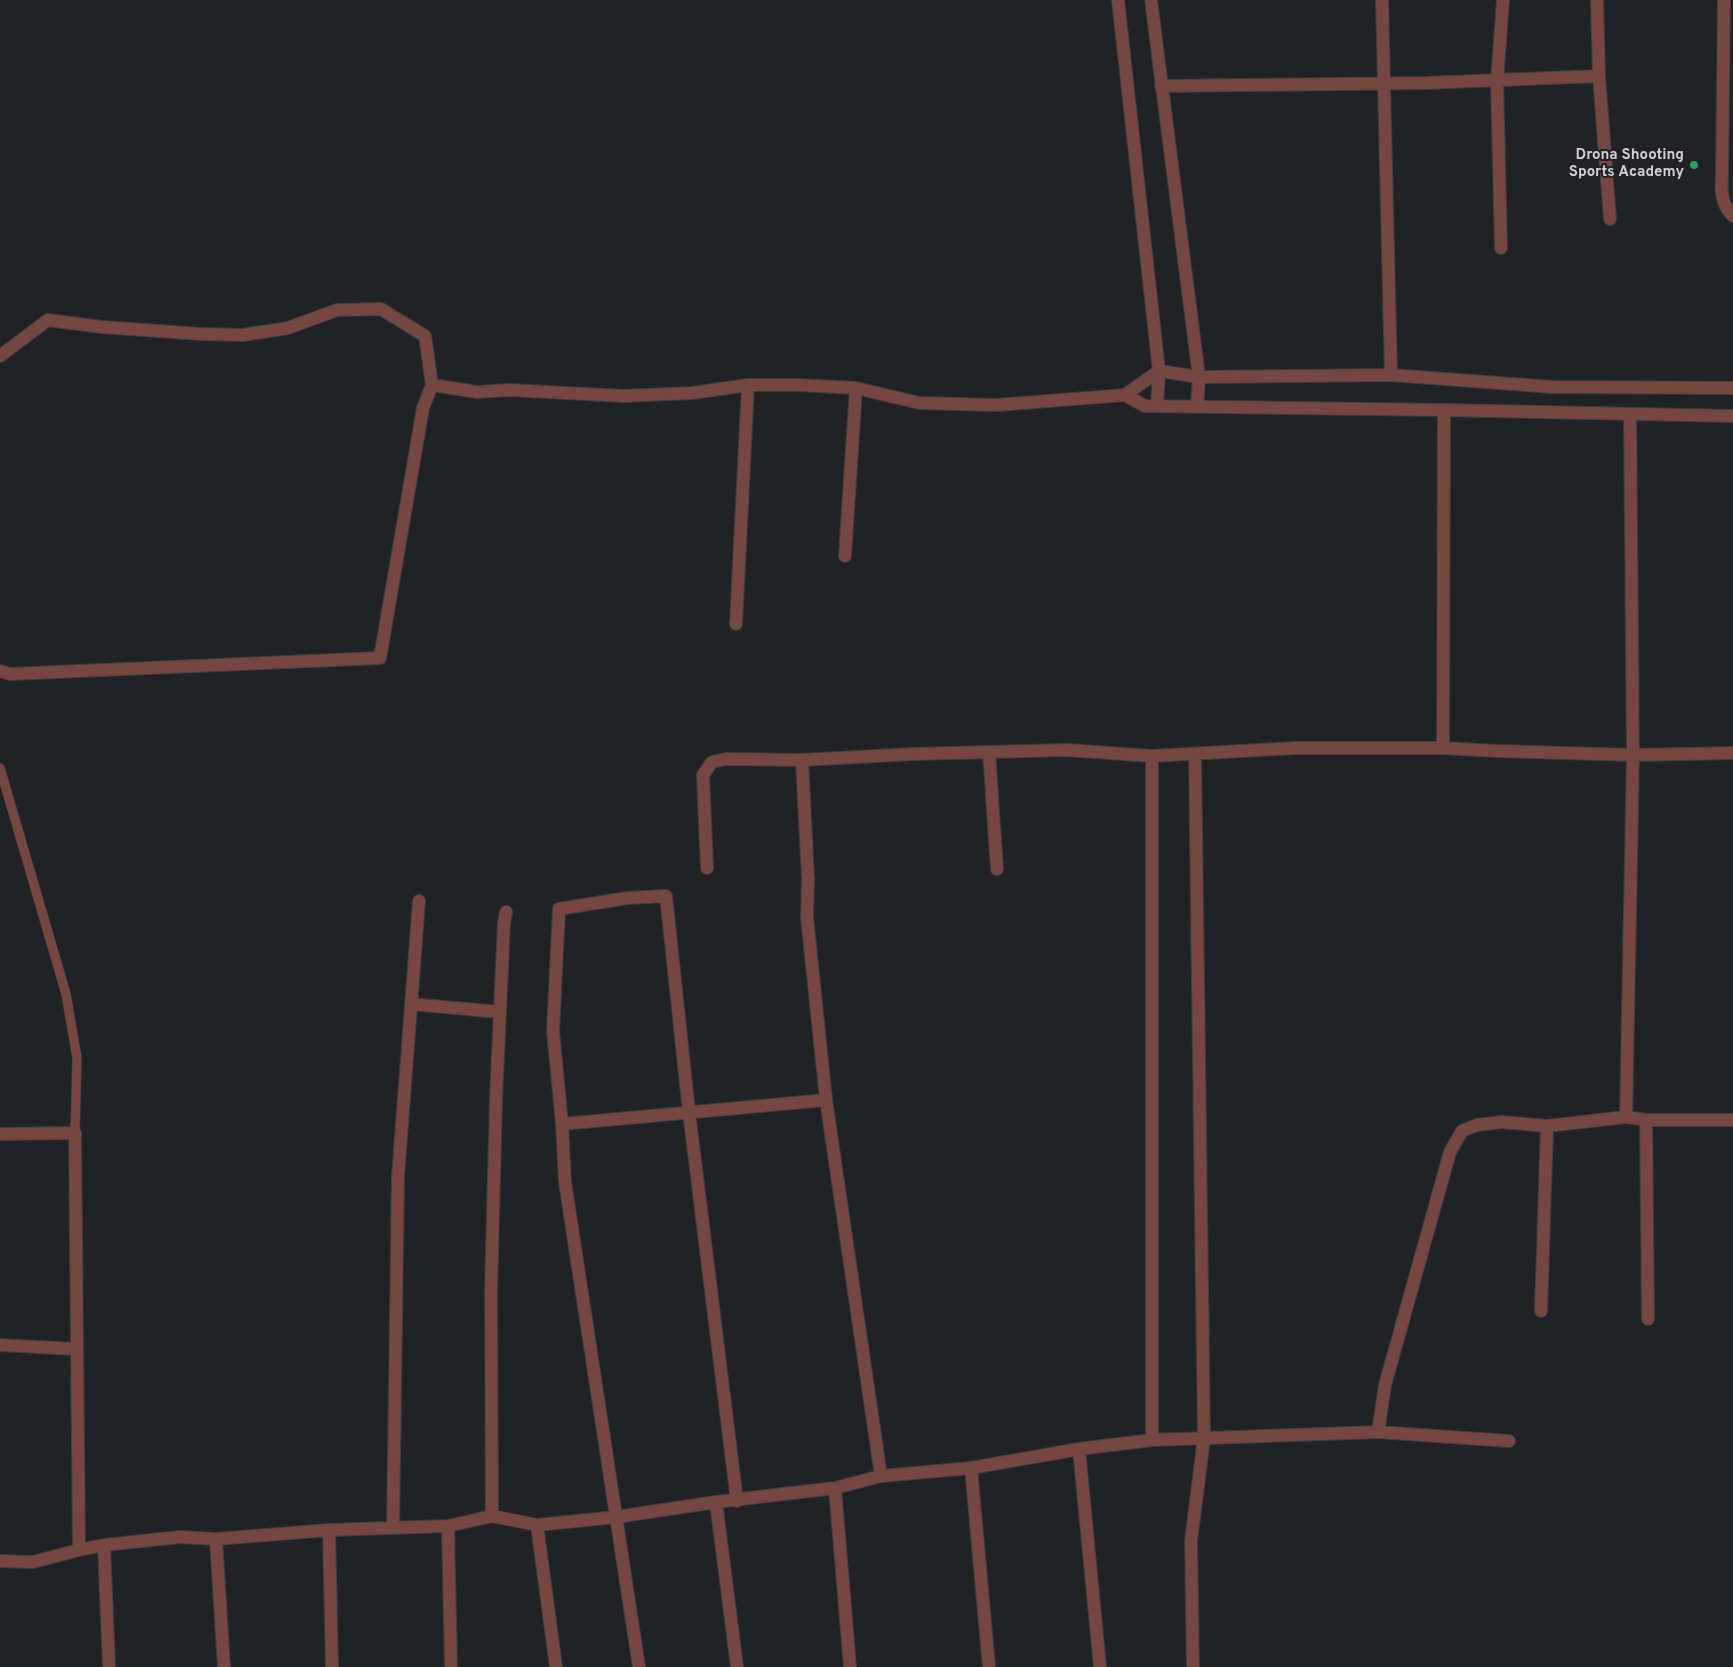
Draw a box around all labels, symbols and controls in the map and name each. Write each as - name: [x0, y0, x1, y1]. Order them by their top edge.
- place label: Drona Shooting Sports Academy: [1569, 147, 1684, 182]
- marker: Drona Shooting Sports Academy: [1688, 159, 1700, 171]

